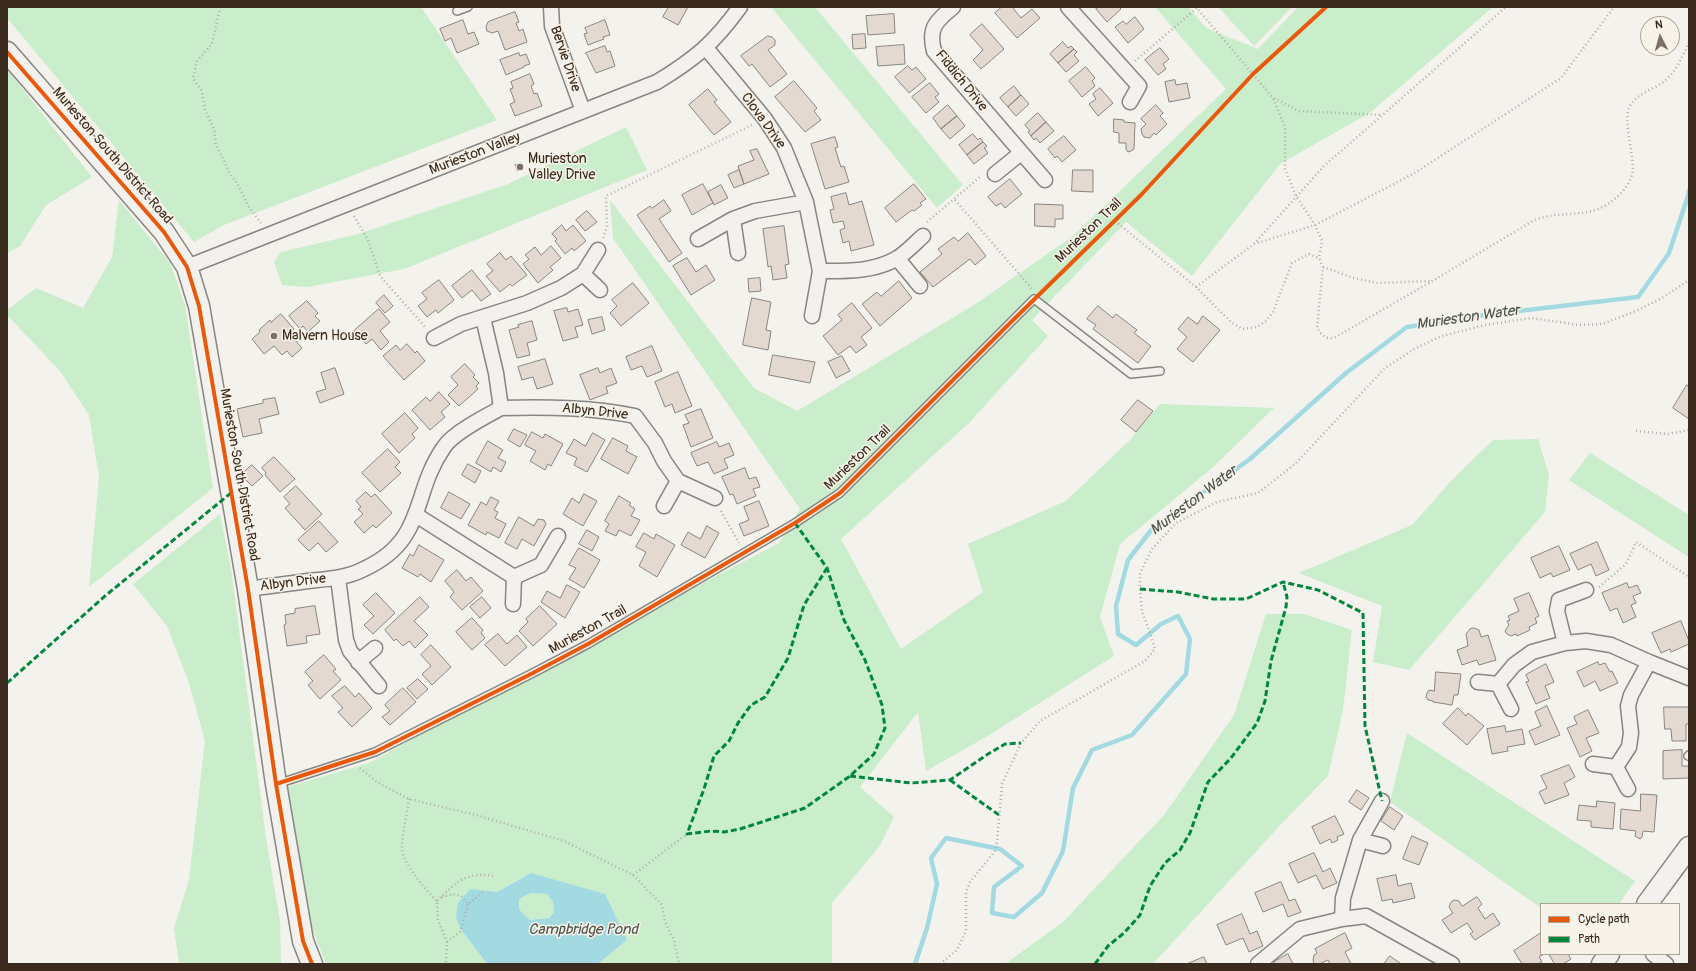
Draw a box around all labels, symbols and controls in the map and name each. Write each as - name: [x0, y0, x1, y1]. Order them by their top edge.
- north arrow: [1640, 16, 1680, 56]
- text: N: [1654, 18, 1663, 31]
- street label: Bervie Drive: [546, 24, 584, 94]
- street label: Fiddich Drive: [931, 47, 991, 115]
- street label: Murieston South District Road: [48, 84, 176, 228]
- street label: Clova Drive: [737, 90, 789, 152]
- street label: Murieston Valley: [427, 129, 523, 179]
- place label: Murieston Valley Drive: [528, 151, 595, 184]
- marker: Murieston Valley Drive: [515, 162, 525, 172]
- street label: Murieston Trail: [1052, 195, 1126, 267]
- water label: Murieston Water: [1415, 302, 1521, 334]
- place label: Malvern House: [282, 328, 368, 344]
- marker: Malvern House: [269, 331, 279, 341]
- street label: Murieston South District Road: [216, 387, 262, 563]
- street label: Albyn Drive: [561, 400, 629, 424]
- street label: Murieston Trail: [821, 422, 895, 494]
- water label: Murieston Water: [1147, 462, 1241, 540]
- street label: Albyn Drive: [259, 571, 327, 595]
- street label: Murieston Trail: [546, 602, 630, 658]
- legend: [1540, 903, 1680, 955]
- text: Cycle path: [1578, 912, 1629, 927]
- water label: Campbridge Pond: [528, 921, 638, 939]
- text: Path: [1578, 932, 1600, 947]

